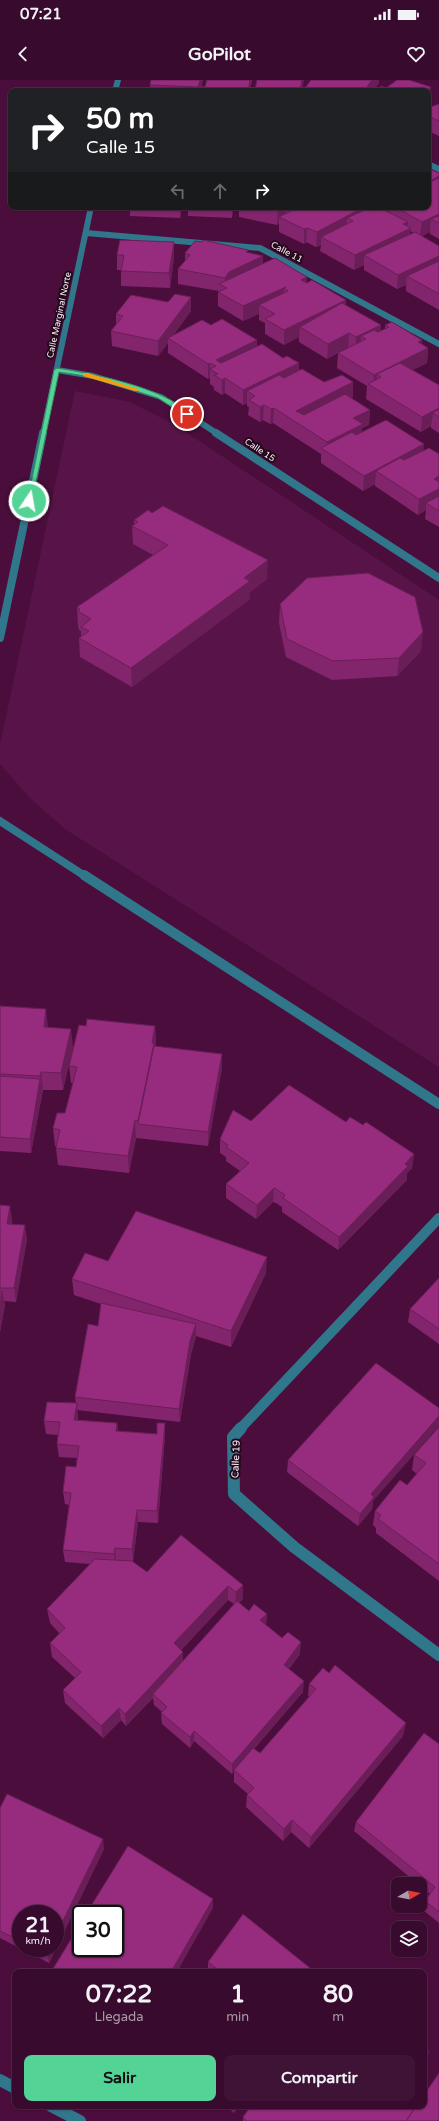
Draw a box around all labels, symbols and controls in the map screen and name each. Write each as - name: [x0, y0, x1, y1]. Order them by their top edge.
- text: 07:21: [20, 5, 62, 23]
- icon: back: [12, 43, 34, 65]
- text: GoPilot: [188, 43, 251, 65]
- icon: heart: [405, 43, 427, 65]
- text: 50 m: [86, 102, 154, 136]
- icon: right: [20, 104, 72, 156]
- text: Calle 15: [86, 136, 155, 158]
- icon: left: [167, 180, 189, 202]
- icon: ahead: [209, 180, 231, 202]
- icon: right: [251, 180, 273, 202]
- street label: Calle 11: [269, 239, 305, 265]
- street label: Calle Marginal Norte: [45, 271, 74, 359]
- pin: [170, 397, 204, 431]
- icon: arrive: [176, 403, 198, 425]
- street label: Calle 15: [242, 436, 277, 465]
- position arrow: [8, 480, 50, 522]
- street label: Calle 19: [229, 1440, 243, 1478]
- north arrow: [391, 1877, 427, 1913]
- map controls: [391, 1877, 427, 1957]
- speed limit sign: 30: [72, 1905, 124, 1957]
- text: 21: [25, 1914, 51, 1938]
- button: layers: [391, 1921, 427, 1957]
- text: km/h: [25, 1935, 51, 1947]
- text: 07:22: [86, 1980, 152, 2009]
- text: 1: [230, 1980, 245, 2009]
- text: 80: [323, 1980, 353, 2009]
- text: Llegada: [95, 2009, 144, 2025]
- text: min: [226, 2009, 249, 2025]
- text: m: [332, 2009, 344, 2025]
- button: Salir: [24, 2055, 216, 2101]
- button: Compartir: [224, 2055, 415, 2101]

